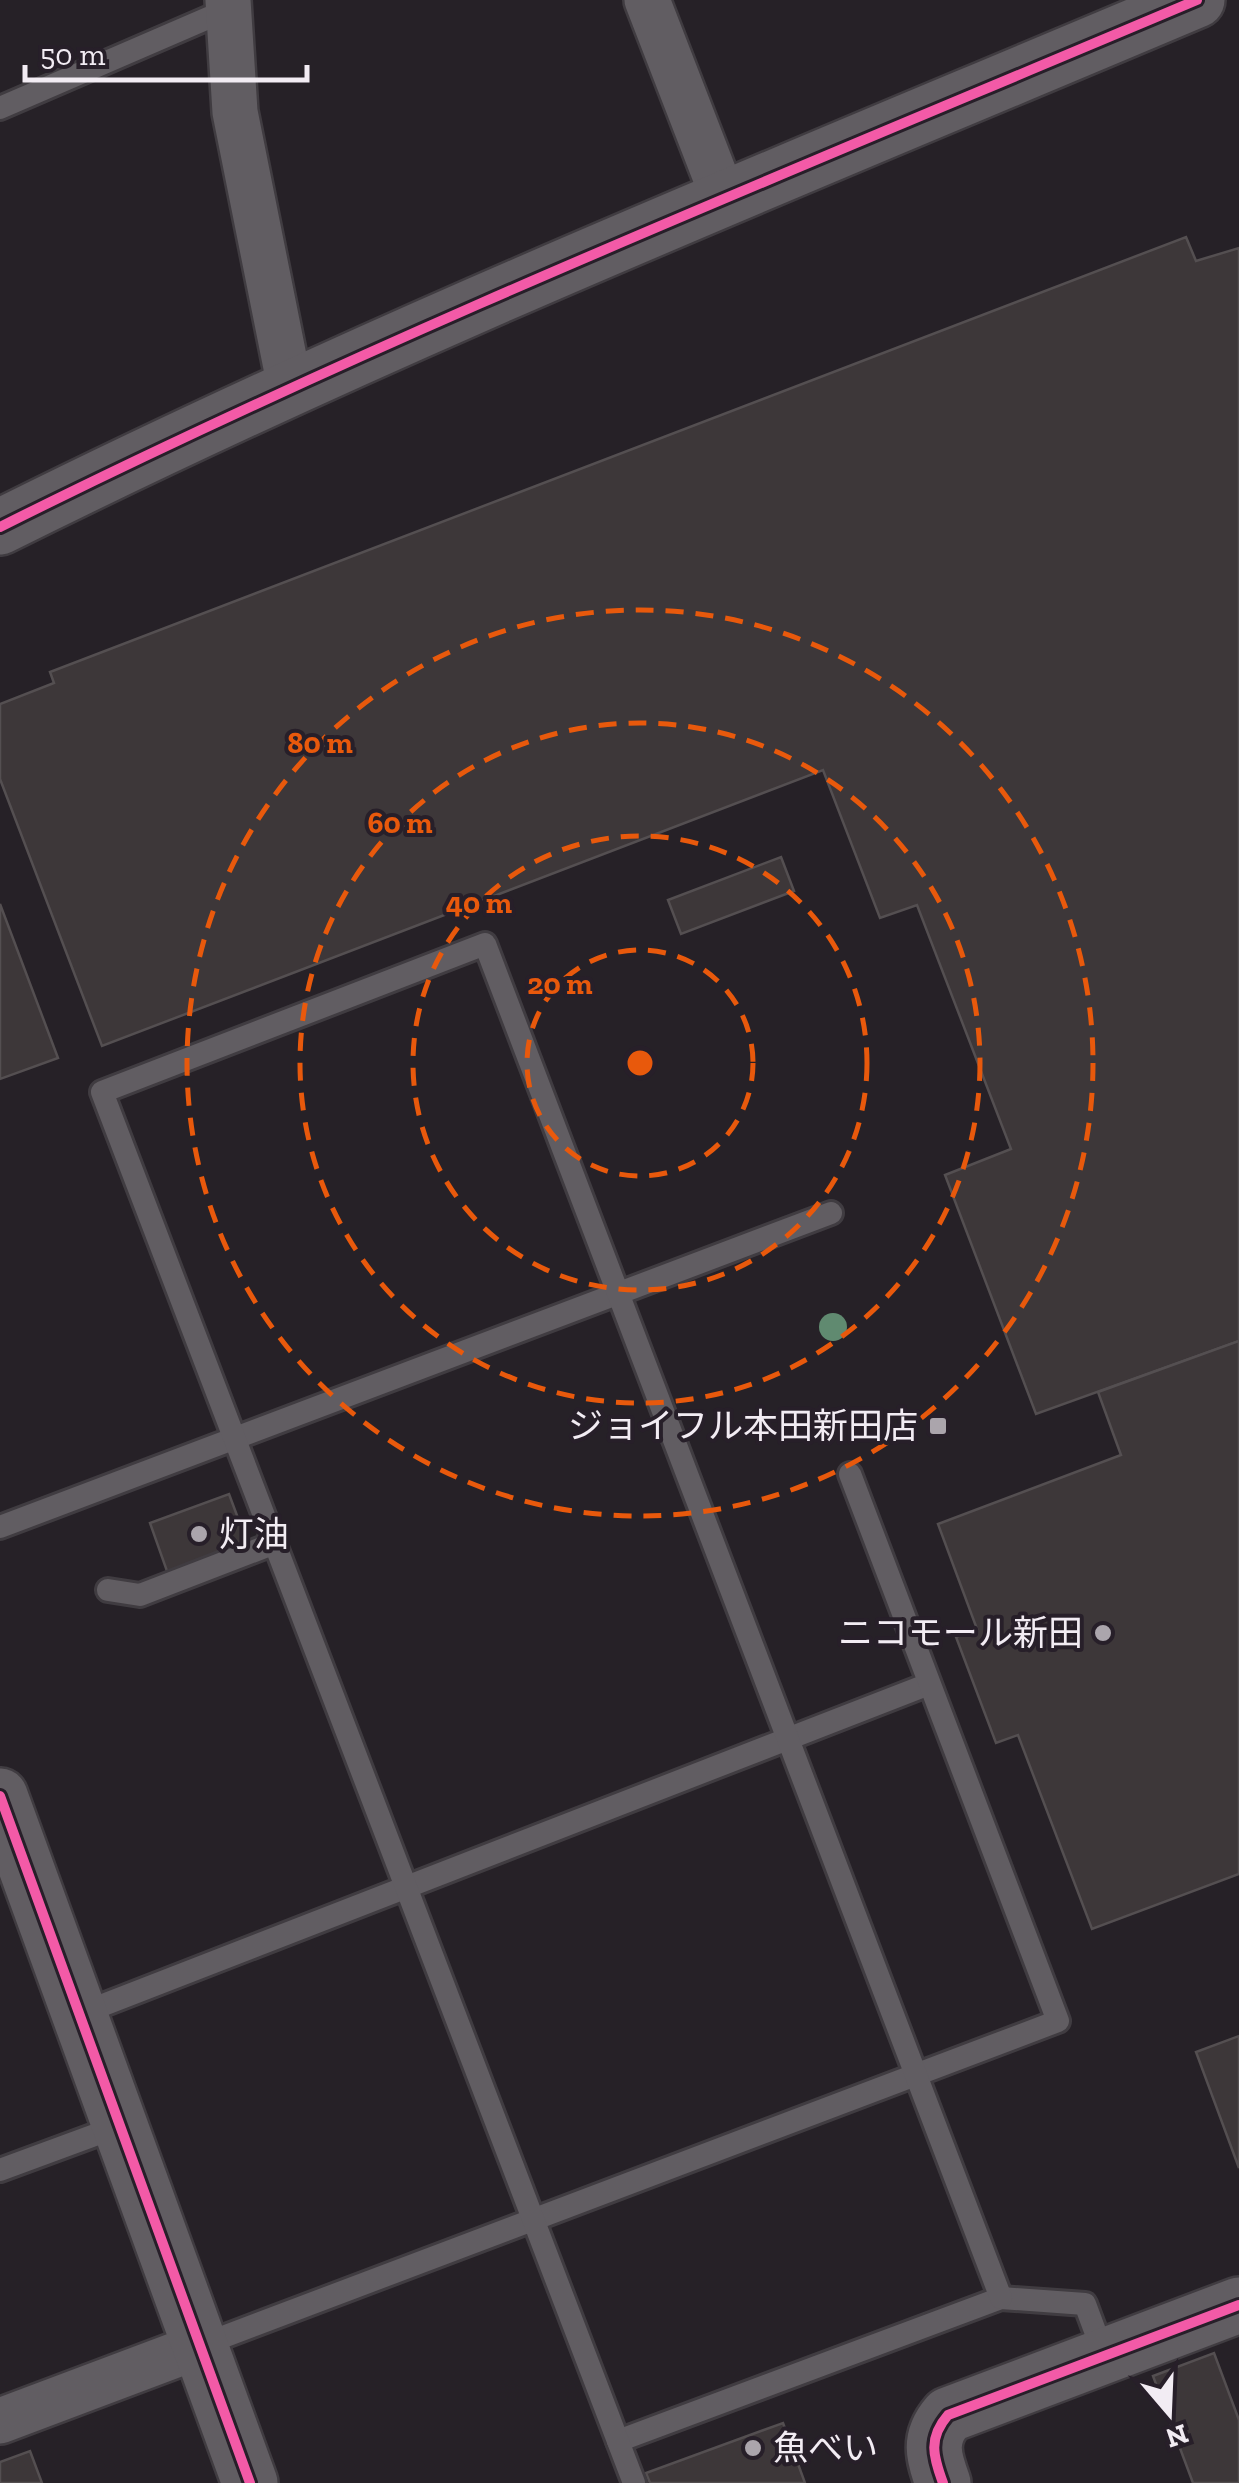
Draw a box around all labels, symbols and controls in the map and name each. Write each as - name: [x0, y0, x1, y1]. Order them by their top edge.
- scale bar: [25, 20, 308, 82]
- text: 50 m: [40, 37, 105, 73]
- text: 80 m: [287, 725, 353, 761]
- text: 60 m: [367, 805, 433, 841]
- text: 40 m: [446, 885, 512, 921]
- text: 20 m: [527, 966, 593, 1002]
- centre of rings: [622, 1045, 658, 1081]
- place label: ジョイフル本田新田店: [568, 1405, 918, 1447]
- marker: ジョイフル本田新田店: [927, 1415, 949, 1437]
- place label: 灯油: [219, 1513, 289, 1555]
- marker: 灯油: [188, 1523, 210, 1545]
- place label: ニコモール新田: [838, 1612, 1083, 1654]
- marker: ニコモール新田: [1092, 1622, 1114, 1644]
- north arrow: [1119, 2363, 1219, 2463]
- text: N: [1162, 2417, 1192, 2455]
- place label: 魚べい: [773, 2427, 878, 2469]
- marker: 魚べい: [742, 2437, 764, 2459]

